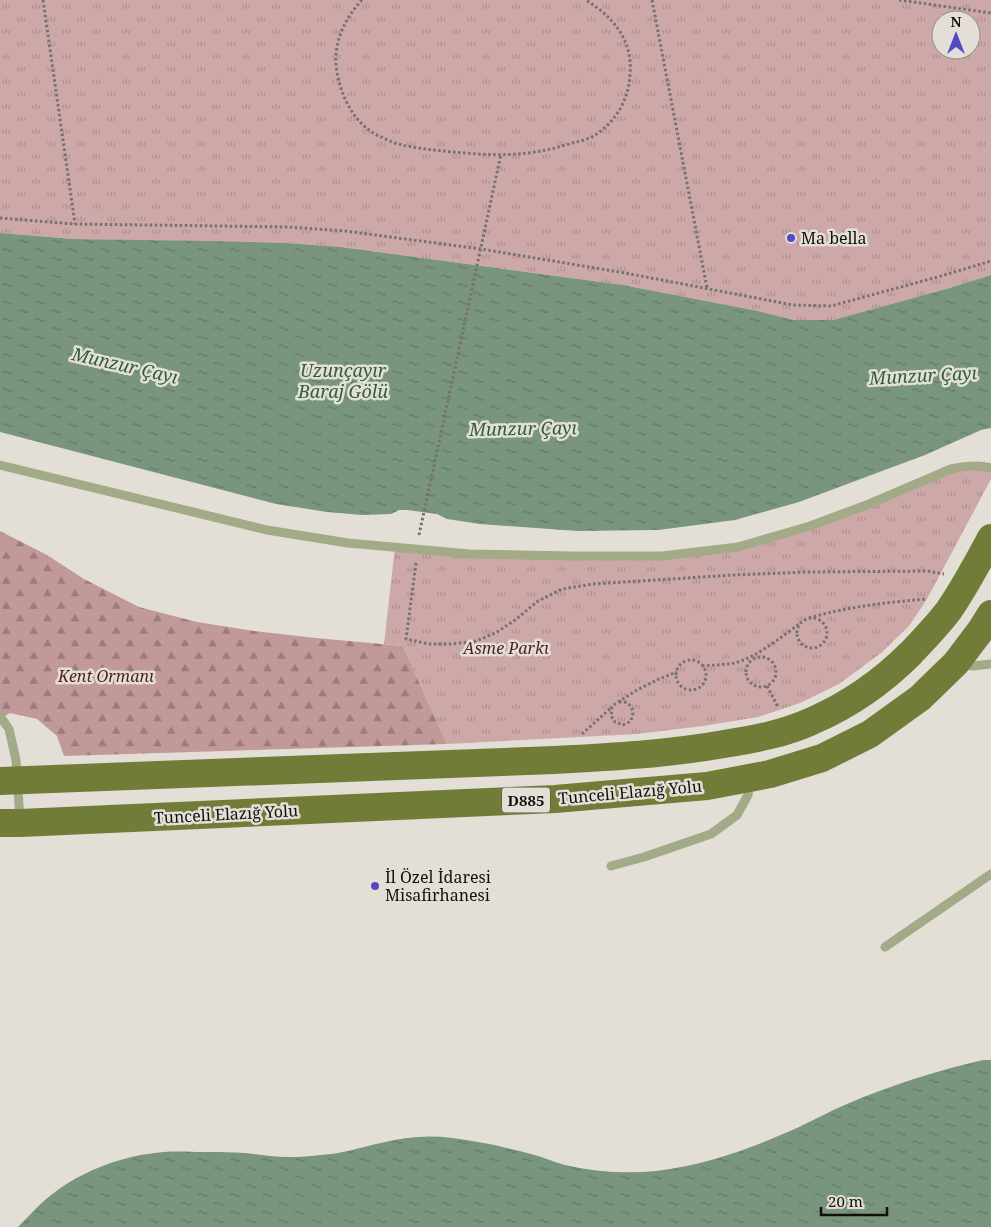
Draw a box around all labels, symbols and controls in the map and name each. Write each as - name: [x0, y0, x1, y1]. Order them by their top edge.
- north arrow: [931, 10, 981, 60]
- text: N: [950, 12, 962, 31]
- place label: Ma bella: [801, 227, 867, 249]
- marker: Ma bella: [785, 232, 797, 244]
- water label: Munzur Çayı: [69, 341, 181, 389]
- water label: Uzunçayır Baraj Gölü: [297, 358, 388, 403]
- water label: Munzur Çayı: [868, 360, 978, 390]
- water label: Munzur Çayı: [468, 415, 578, 441]
- park label: Asme Parkı: [462, 637, 549, 659]
- park label: Kent Ormanı: [57, 665, 154, 687]
- street label: Tunceli Elazığ Yolu: [557, 775, 703, 809]
- road number: D885: [502, 788, 550, 812]
- street label: Tunceli Elazığ Yolu: [153, 799, 299, 829]
- place label: İl Özel İdaresi Misafirhanesi: [385, 866, 491, 906]
- marker: İl Özel İdaresi Misafirhanesi: [369, 880, 381, 892]
- scale bar: [821, 1184, 887, 1216]
- text: 20 m: [828, 1191, 863, 1211]

